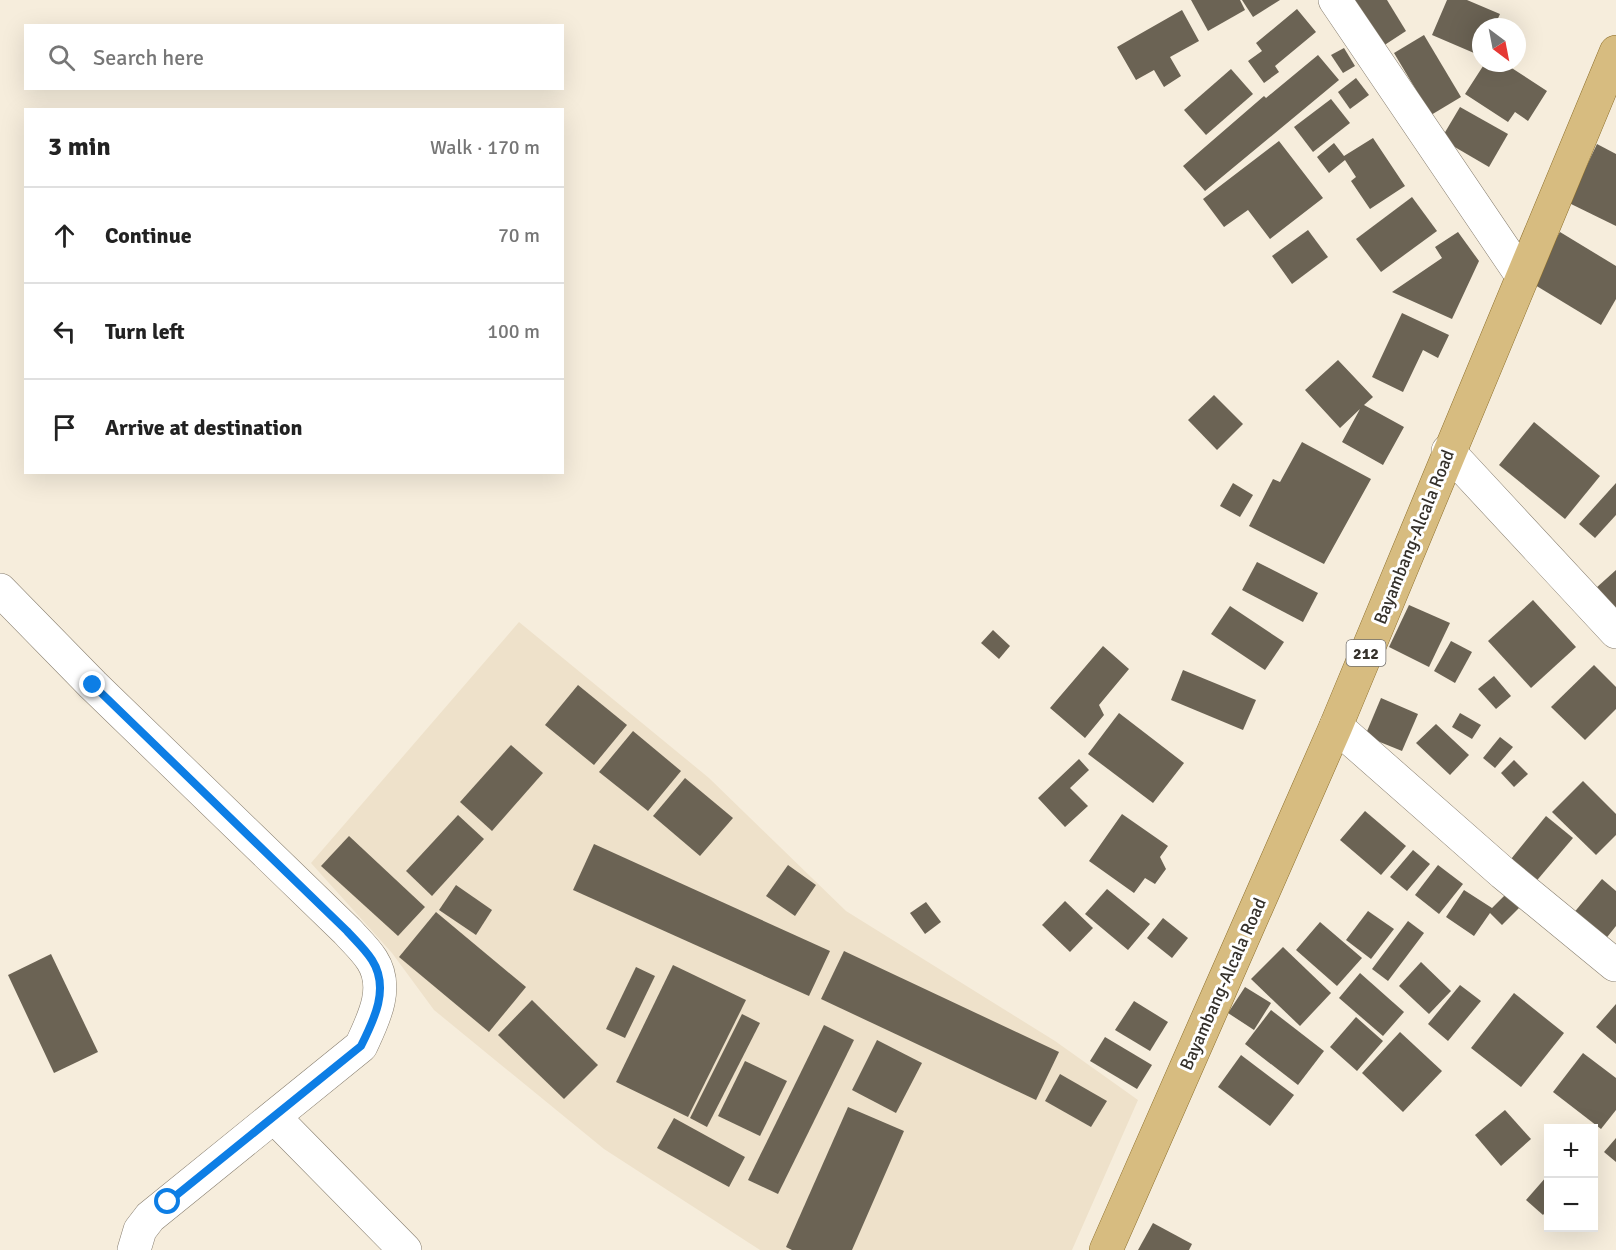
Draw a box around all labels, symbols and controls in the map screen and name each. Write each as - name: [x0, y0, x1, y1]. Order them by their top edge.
- north arrow: [1472, 18, 1526, 72]
- search box: [24, 24, 564, 90]
- icon: search: [45, 41, 78, 74]
- text: Search here: [93, 44, 204, 71]
- text: 3 min: [48, 131, 111, 163]
- text: Walk · 170 m: [430, 135, 540, 160]
- icon: ahead: [48, 219, 81, 252]
- text: Continue: [105, 222, 192, 249]
- text: 70 m: [498, 223, 540, 248]
- icon: left: [48, 315, 81, 348]
- text: Turn left: [105, 318, 185, 345]
- text: 100 m: [487, 319, 540, 344]
- icon: arrive: [48, 411, 81, 444]
- text: Arrive at destination: [105, 414, 302, 441]
- street label: Bayambang-Alcala Road: [1369, 447, 1459, 627]
- road number: 212: [1346, 640, 1386, 666]
- route end: [79, 671, 105, 697]
- street label: Bayambang-Alcala Road: [1175, 894, 1271, 1074]
- map controls: [1544, 1124, 1598, 1232]
- button: +: [1544, 1124, 1598, 1178]
- button: −: [1544, 1178, 1598, 1232]
- route start: [154, 1188, 180, 1214]

